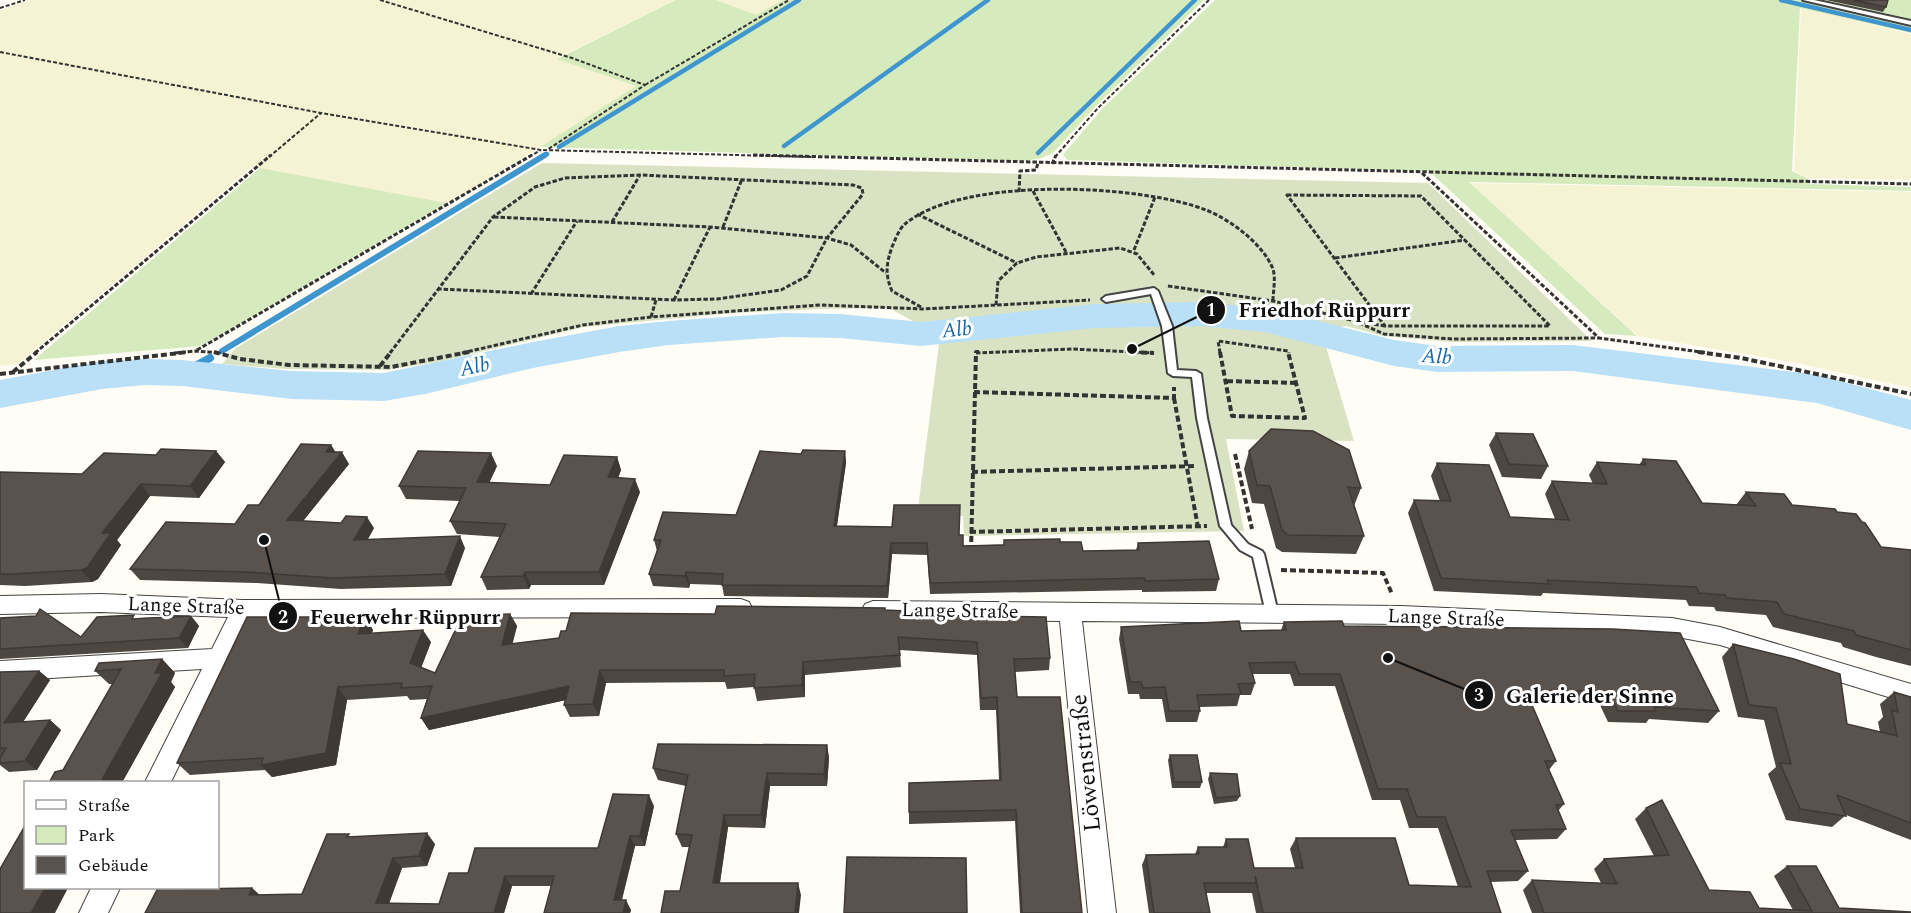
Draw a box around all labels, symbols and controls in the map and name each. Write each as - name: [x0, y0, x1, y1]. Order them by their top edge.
- callout: Friedhof Rüppurr: [1196, 290, 1421, 329]
- text: Friedhof Rüppurr: [1238, 295, 1410, 327]
- text: 1: [1206, 297, 1216, 324]
- water label: Alb: [939, 313, 974, 348]
- water label: Alb: [1420, 340, 1453, 374]
- water label: Alb: [456, 348, 493, 386]
- street label: Lange Straße: [127, 589, 245, 623]
- street label: Lange Straße: [901, 595, 1019, 627]
- callout: Feuerwehr Rüppurr: [268, 597, 513, 636]
- street label: Lange Straße: [1387, 601, 1505, 635]
- text: Feuerwehr Rüppurr: [310, 602, 500, 634]
- text: 2: [278, 604, 288, 631]
- callout: Galerie der Sinne: [1464, 676, 1686, 715]
- text: Galerie der Sinne: [1506, 681, 1674, 713]
- text: 3: [1474, 682, 1484, 709]
- street label: Löwenstraße: [1061, 692, 1111, 834]
- legend: [24, 781, 219, 889]
- text: Straße: [78, 792, 130, 819]
- text: Park: [78, 822, 115, 849]
- text: Gebäude: [78, 852, 148, 879]

